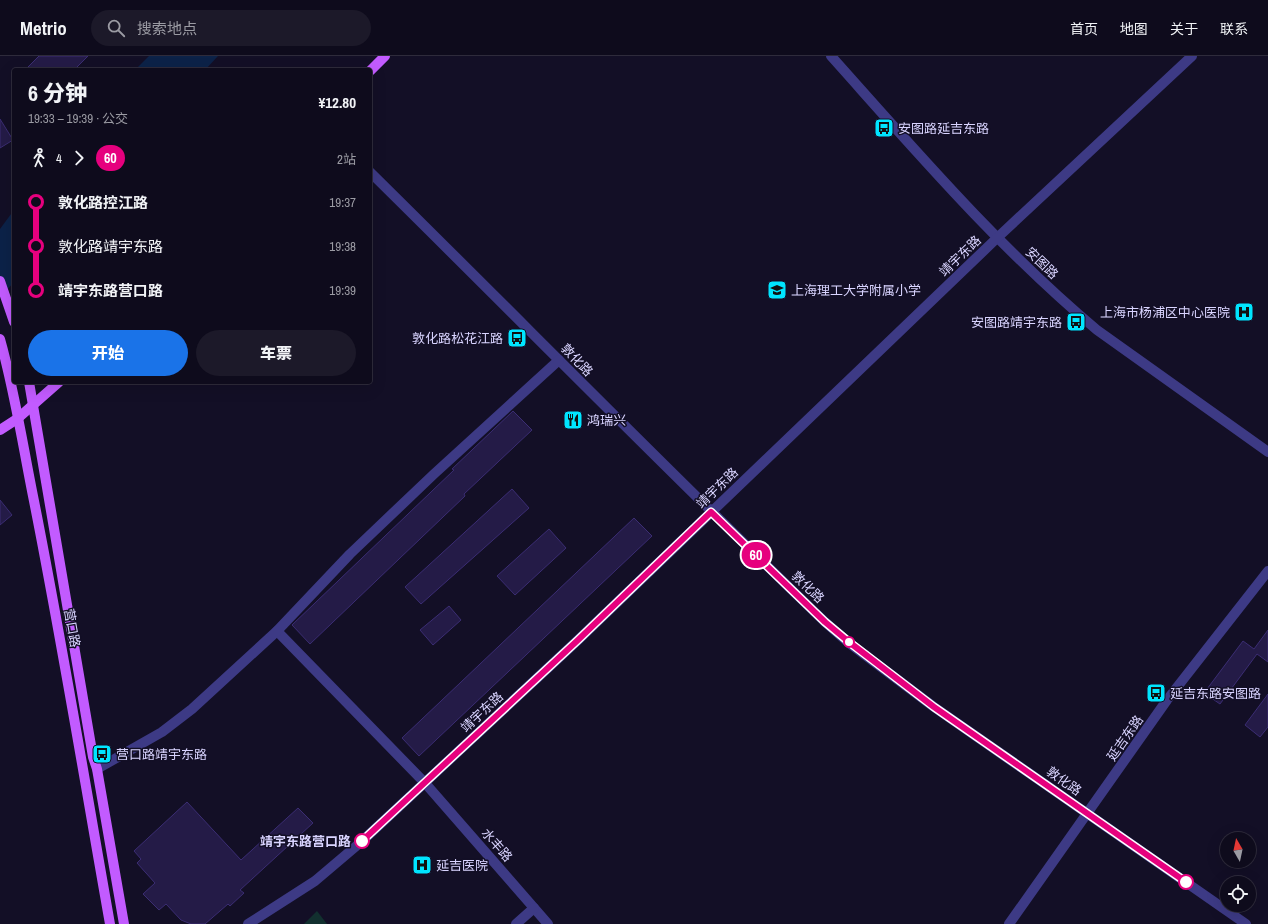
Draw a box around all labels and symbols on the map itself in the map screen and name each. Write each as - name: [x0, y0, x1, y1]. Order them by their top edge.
- bus stop icon: 安图路延吉东路: [873, 117, 895, 139]
- place label: 安图路延吉东路: [898, 120, 989, 137]
- street label: 靖宇东路: [935, 232, 985, 280]
- street label: 安图路: [1022, 243, 1062, 283]
- school or university icon: 上海理工大学附属小学: [766, 279, 788, 301]
- place label: 上海理工大学附属小学: [791, 282, 921, 299]
- hospital icon: 上海市杨浦区中心医院: [1233, 301, 1255, 323]
- place label: 上海市杨浦区中心医院: [1100, 304, 1230, 321]
- bus stop icon: 安图路靖宇东路: [1065, 311, 1087, 333]
- place label: 安图路靖宇东路: [971, 314, 1062, 331]
- bus stop icon: 敦化路松花江路: [506, 327, 528, 349]
- place label: 敦化路松花江路: [412, 330, 503, 347]
- street label: 敦化路: [557, 340, 597, 380]
- restaurant icon: 鸿瑞兴: [562, 409, 584, 431]
- place label: 鸿瑞兴: [587, 412, 626, 429]
- street label: 靖宇东路: [692, 464, 742, 512]
- line badge: 60: [738, 542, 774, 568]
- street label: 敦化路: [788, 567, 828, 607]
- street label: 营口路: [60, 607, 84, 649]
- unlabelled marker: [843, 636, 855, 648]
- bus stop icon: 延吉东路安图路: [1145, 682, 1167, 704]
- place label: 延吉东路安图路: [1170, 685, 1261, 702]
- street label: 靖宇东路: [457, 688, 507, 736]
- street label: 延吉东路: [1103, 712, 1147, 764]
- bus stop icon: 营口路靖宇东路: [91, 743, 113, 765]
- place label: 营口路靖宇东路: [116, 746, 207, 763]
- street label: 敦化路: [1043, 763, 1085, 799]
- street label: 水丰路: [478, 825, 516, 865]
- north arrow: [1220, 832, 1256, 868]
- place label: 靖宇东路营口路: [260, 833, 351, 850]
- marker: 靖宇东路营口路: [354, 833, 370, 849]
- hospital icon: 延吉医院: [411, 854, 433, 876]
- place label: 延吉医院: [436, 857, 488, 874]
- unlabelled marker: [1178, 874, 1194, 890]

